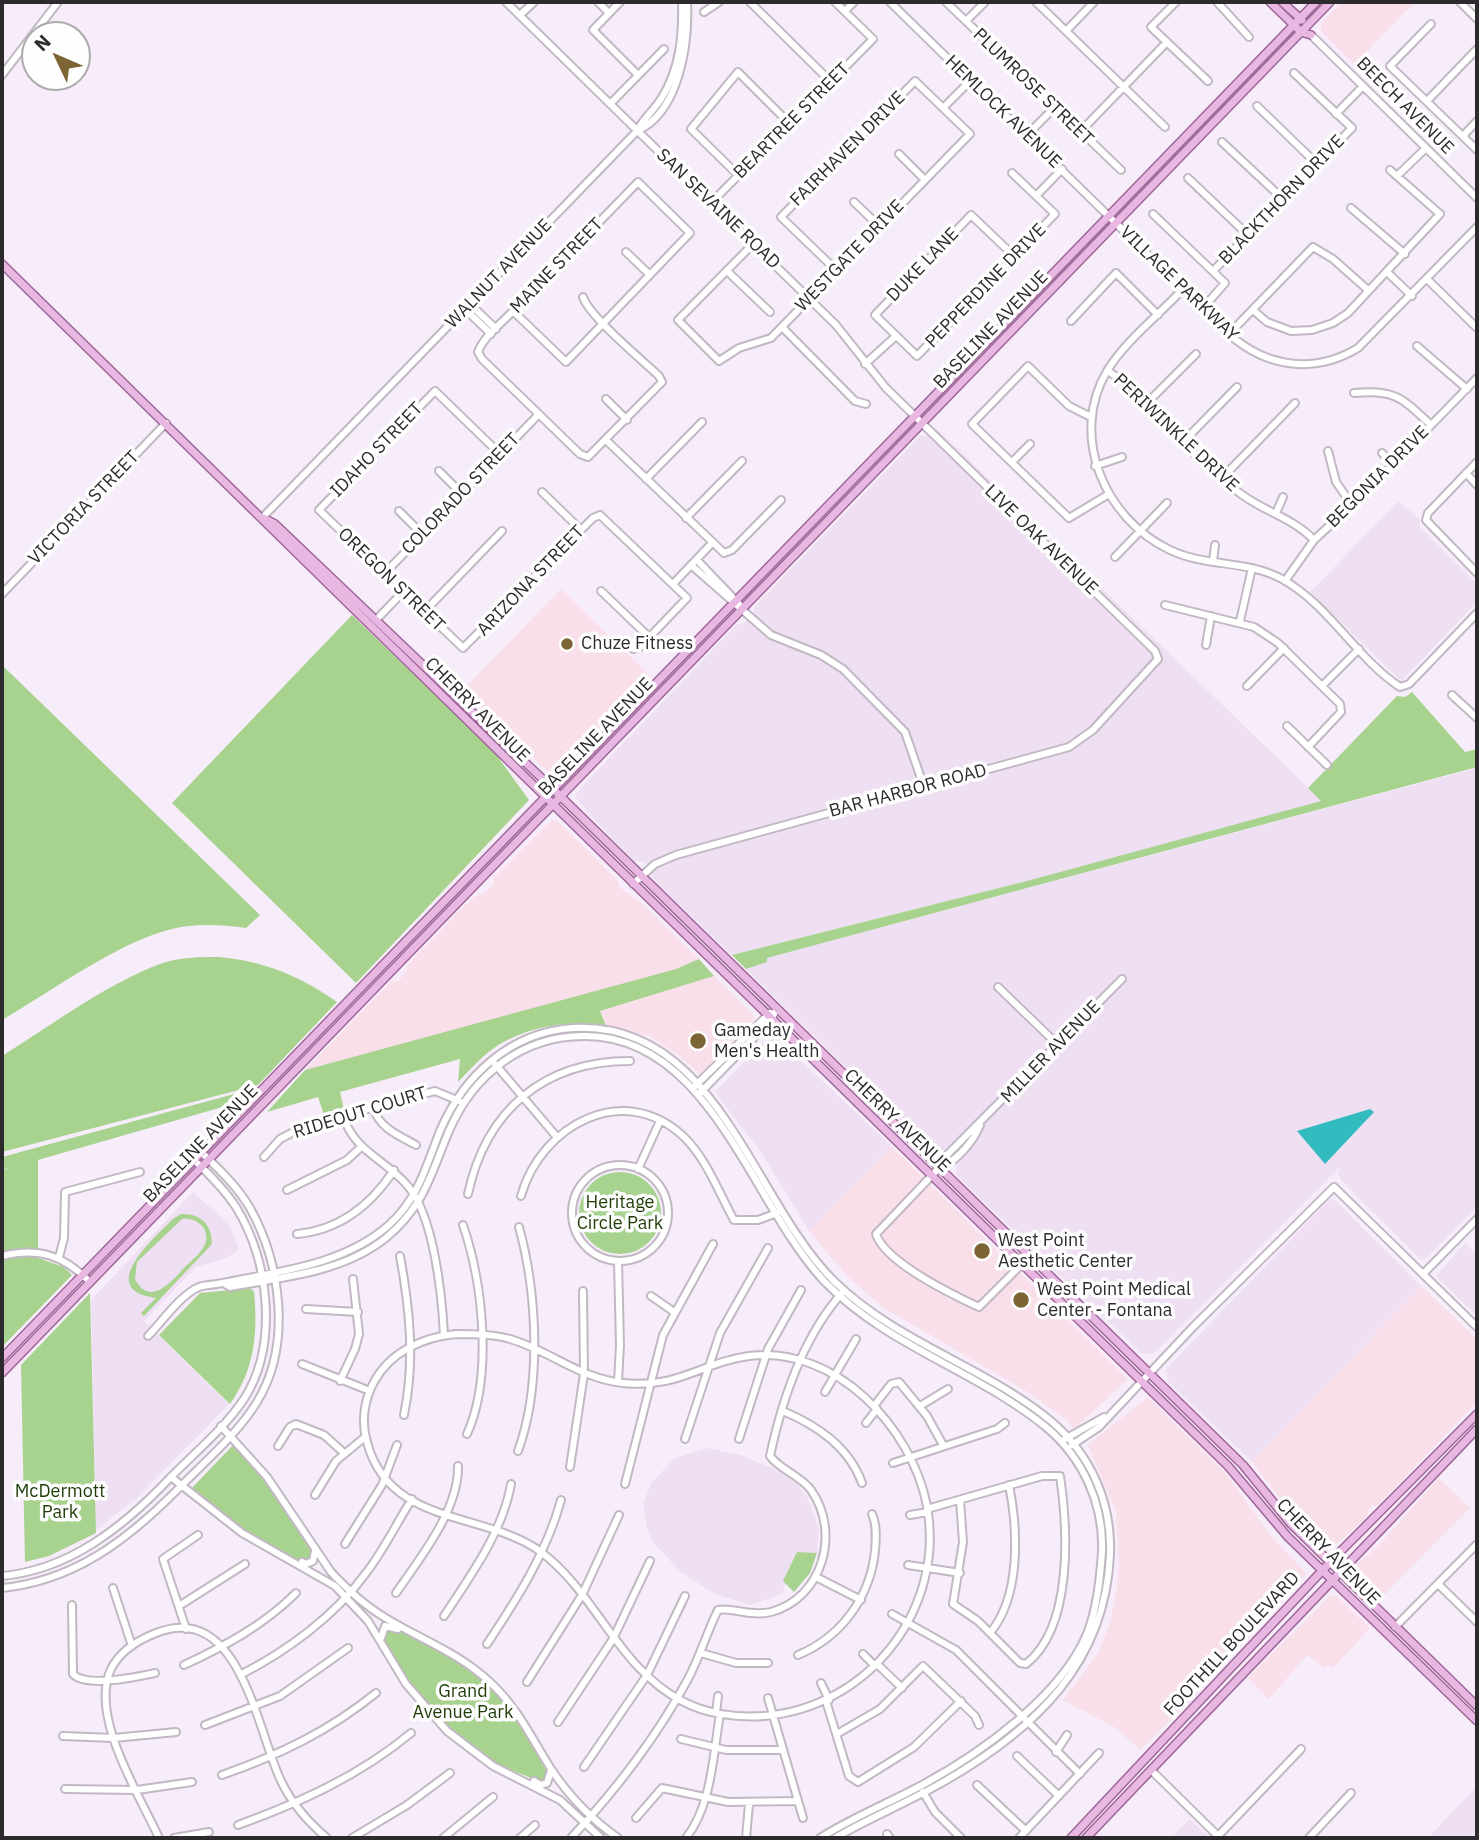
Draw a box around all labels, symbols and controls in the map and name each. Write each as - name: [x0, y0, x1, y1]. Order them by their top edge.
- north arrow: [21, 21, 91, 91]
- street label: PLUMROSE STREET: [968, 24, 1098, 150]
- text: N: [29, 30, 56, 56]
- street label: HEMLOCK AVENUE: [940, 51, 1066, 173]
- street label: BEECH AVENUE: [1352, 53, 1458, 159]
- street label: BEARTREE STREET: [729, 58, 855, 184]
- street label: FAIRHAVEN DRIVE: [786, 87, 910, 211]
- street label: BLACKTHORN DRIVE: [1215, 131, 1349, 269]
- street label: SAN SEVAINE ROAD: [652, 144, 784, 274]
- street label: WESTGATE DRIVE: [791, 196, 909, 316]
- street label: MAINE STREET: [506, 214, 608, 318]
- street label: WALNUT AVENUE: [441, 215, 557, 333]
- street label: PEPPERDINE DRIVE: [921, 219, 1051, 353]
- street label: VILLAGE PARKWAY: [1115, 222, 1243, 346]
- street label: DUKE LANE: [882, 223, 964, 307]
- street label: BASELINE AVENUE: [929, 267, 1053, 393]
- street label: PERIWINKLE DRIVE: [1109, 369, 1243, 497]
- street label: IDAHO STREET: [326, 398, 428, 502]
- street label: BEGONIA DRIVE: [1322, 421, 1434, 533]
- street label: COLORADO STREET: [398, 429, 524, 559]
- street label: VICTORIA STREET: [24, 447, 144, 569]
- street label: LIVE OAK AVENUE: [980, 480, 1102, 600]
- street label: ARIZONA STREET: [473, 521, 589, 641]
- street label: OREGON STREET: [333, 523, 449, 637]
- place label: Chuze Fitness: [581, 633, 693, 655]
- marker: Chuze Fitness: [559, 636, 575, 652]
- street label: CHERRY AVENUE: [420, 653, 534, 767]
- street label: BASELINE AVENUE: [534, 674, 658, 800]
- street label: BAR HARBOR ROAD: [827, 760, 989, 822]
- street label: MILLER AVENUE: [997, 996, 1105, 1108]
- place label: Gameday Men's Health: [714, 1020, 819, 1062]
- marker: Gameday Men's Health: [688, 1031, 708, 1051]
- street label: CHERRY AVENUE: [839, 1065, 955, 1177]
- street label: BASELINE AVENUE: [139, 1081, 263, 1207]
- street label: RIDEOUT COURT: [291, 1082, 429, 1144]
- park label: Heritage Circle Park: [577, 1192, 663, 1234]
- place label: West Point Aesthetic Center: [998, 1230, 1133, 1272]
- marker: West Point Aesthetic Center: [972, 1241, 992, 1261]
- place label: West Point Medical Center - Fontana: [1037, 1279, 1191, 1322]
- marker: West Point Medical Center - Fontana: [1011, 1290, 1031, 1310]
- park label: McDermott Park: [15, 1481, 105, 1524]
- street label: CHERRY AVENUE: [1272, 1494, 1384, 1610]
- street label: FOOTHILL BOULEVARD: [1160, 1568, 1304, 1720]
- park label: Grand Avenue Park: [413, 1681, 513, 1724]

